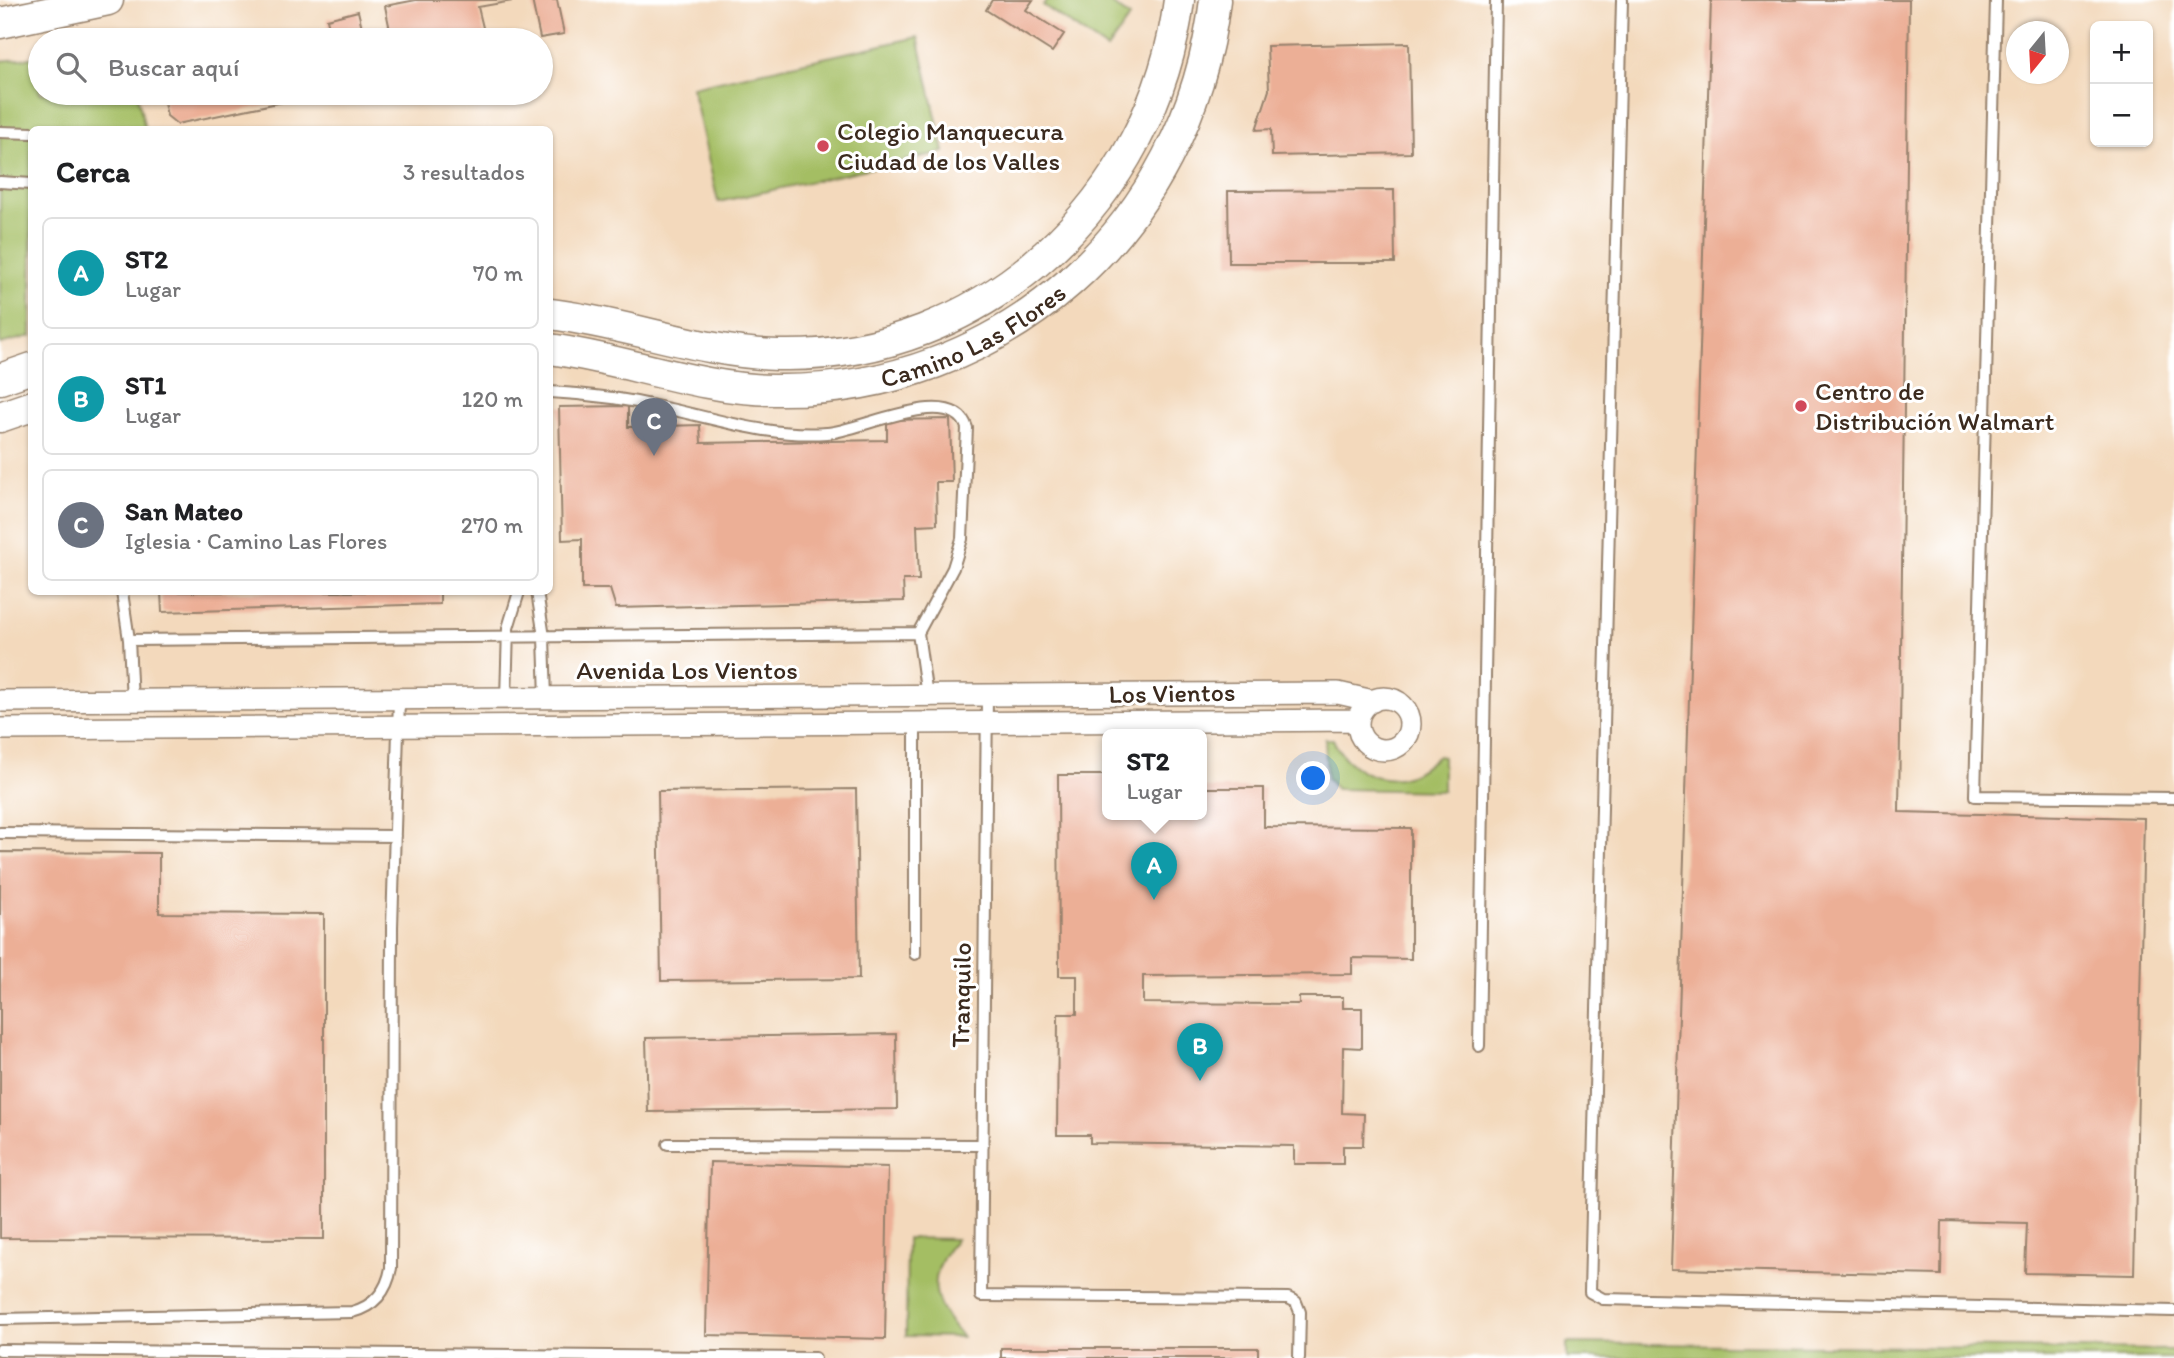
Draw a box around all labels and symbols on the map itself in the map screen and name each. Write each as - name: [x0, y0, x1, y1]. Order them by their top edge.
- north arrow: [2006, 21, 2069, 84]
- place label: Colegio Manquecura Ciudad de los Valles: [837, 115, 1064, 177]
- marker: Colegio Manquecura Ciudad de los Valles: [815, 138, 831, 154]
- street label: Camino Las Flores: [877, 276, 1072, 395]
- place label: Centro de Distribución Walmart: [1815, 375, 2055, 437]
- pin: C: [631, 398, 677, 456]
- marker: Centro de Distribución Walmart: [1793, 398, 1809, 414]
- street label: Avenida Los Vientos: [576, 654, 798, 686]
- street label: Los Vientos: [1108, 676, 1236, 710]
- your location: [1296, 761, 1330, 795]
- pin: A: [1131, 842, 1177, 900]
- street label: Tranquilo: [944, 942, 978, 1048]
- pin: B: [1177, 1023, 1223, 1081]

